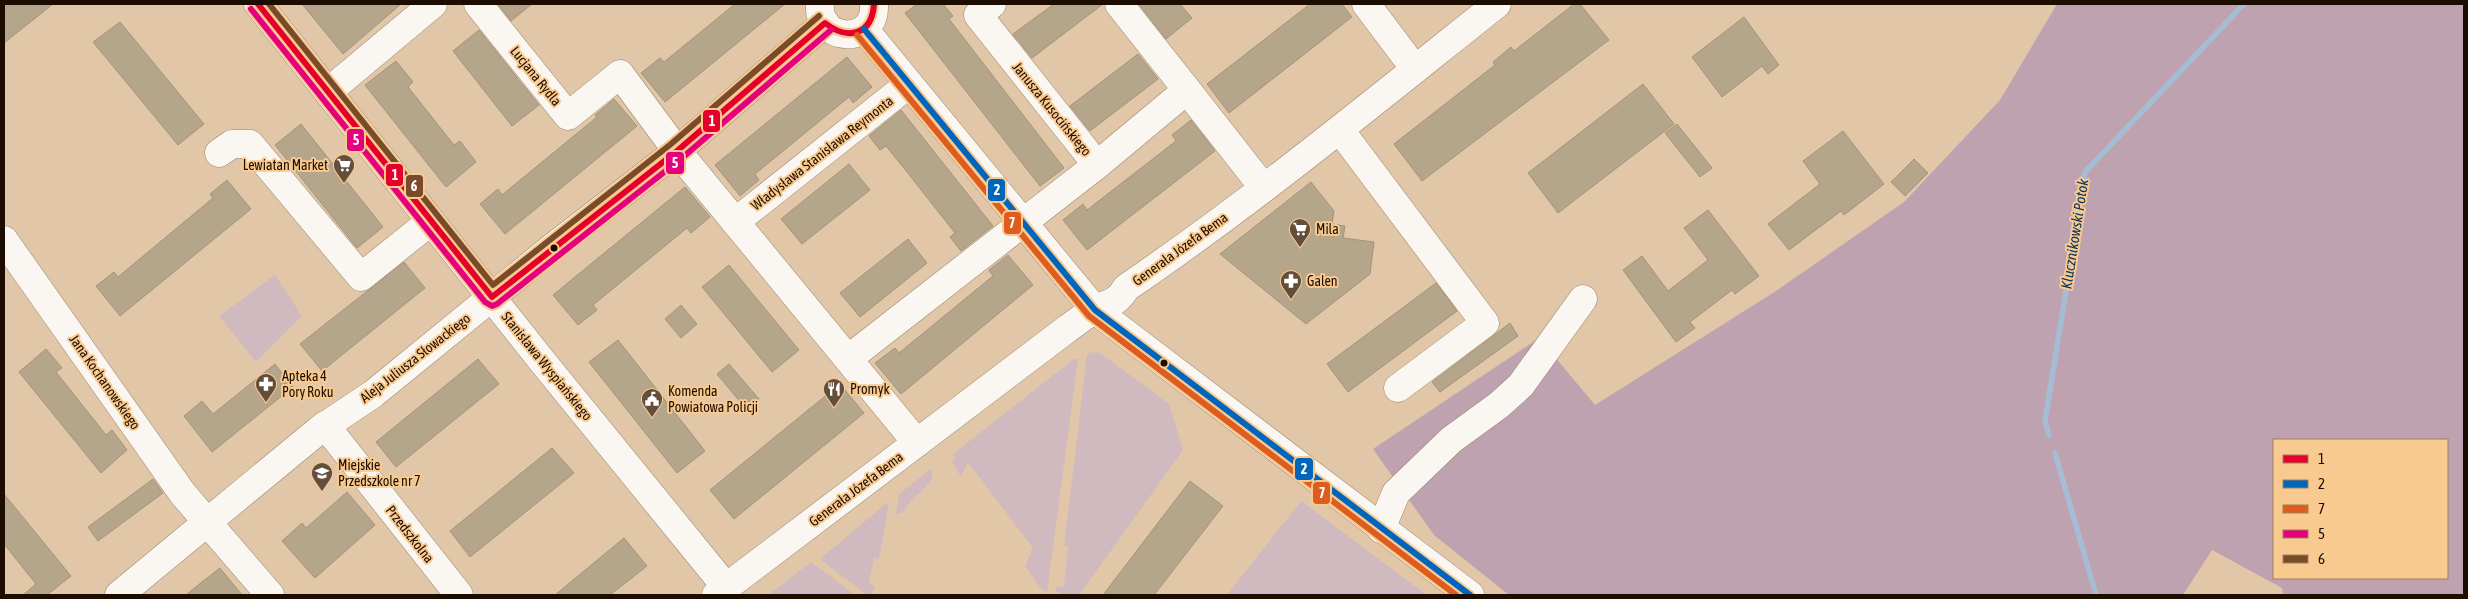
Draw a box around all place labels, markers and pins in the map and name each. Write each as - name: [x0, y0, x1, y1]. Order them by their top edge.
- supermarket icon: Lewiatan Market: [332, 153, 356, 184]
- place label: Lewiatan Market: [243, 157, 328, 173]
- supermarket icon: Mila: [1288, 217, 1312, 248]
- place label: Mila: [1316, 221, 1339, 237]
- unlabelled marker: [549, 243, 559, 253]
- pharmacy icon: Galen: [1279, 269, 1303, 300]
- place label: Galen: [1307, 273, 1338, 289]
- unlabelled marker: [1159, 358, 1169, 368]
- place label: Apteka 4 Pory Roku: [282, 368, 334, 400]
- pharmacy icon: Apteka 4 Pory Roku: [254, 372, 278, 403]
- restaurant icon: Promyk: [822, 377, 846, 408]
- place label: Promyk: [850, 381, 890, 397]
- place label: Komenda Powiatowa Policji: [668, 383, 758, 415]
- public building icon: Komenda Powiatowa Policji: [640, 387, 664, 418]
- place label: Miejskie Przedszkole nr 7: [338, 457, 421, 489]
- school or university icon: Miejskie Przedszkole nr 7: [310, 461, 334, 492]

